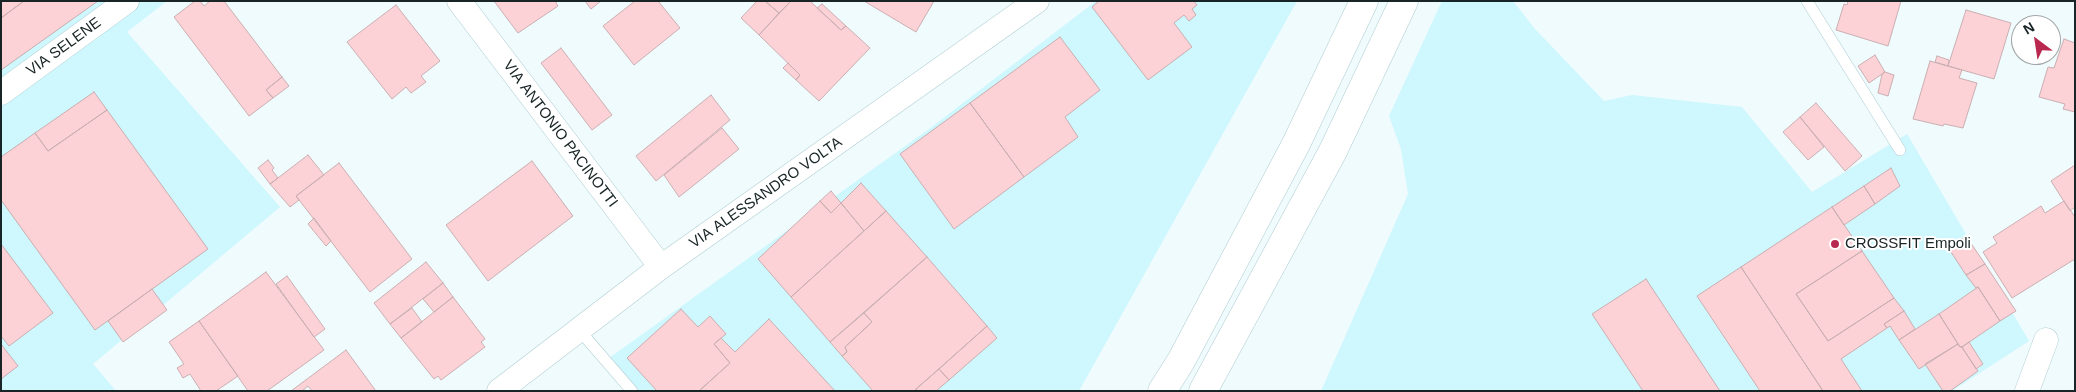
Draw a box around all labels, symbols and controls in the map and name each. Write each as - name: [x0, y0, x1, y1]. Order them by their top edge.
- street label: VIA SELENE: [23, 14, 105, 80]
- north arrow: [2011, 15, 2061, 65]
- text: N: [2020, 19, 2037, 37]
- street label: VIA ANTONIO PACINOTTI: [499, 57, 621, 211]
- street label: VIA ALESSANDRO VOLTA: [686, 133, 846, 253]
- place label: CROSSFIT Empoli: [1845, 235, 1971, 253]
- marker: CROSSFIT Empoli: [1829, 238, 1841, 250]

